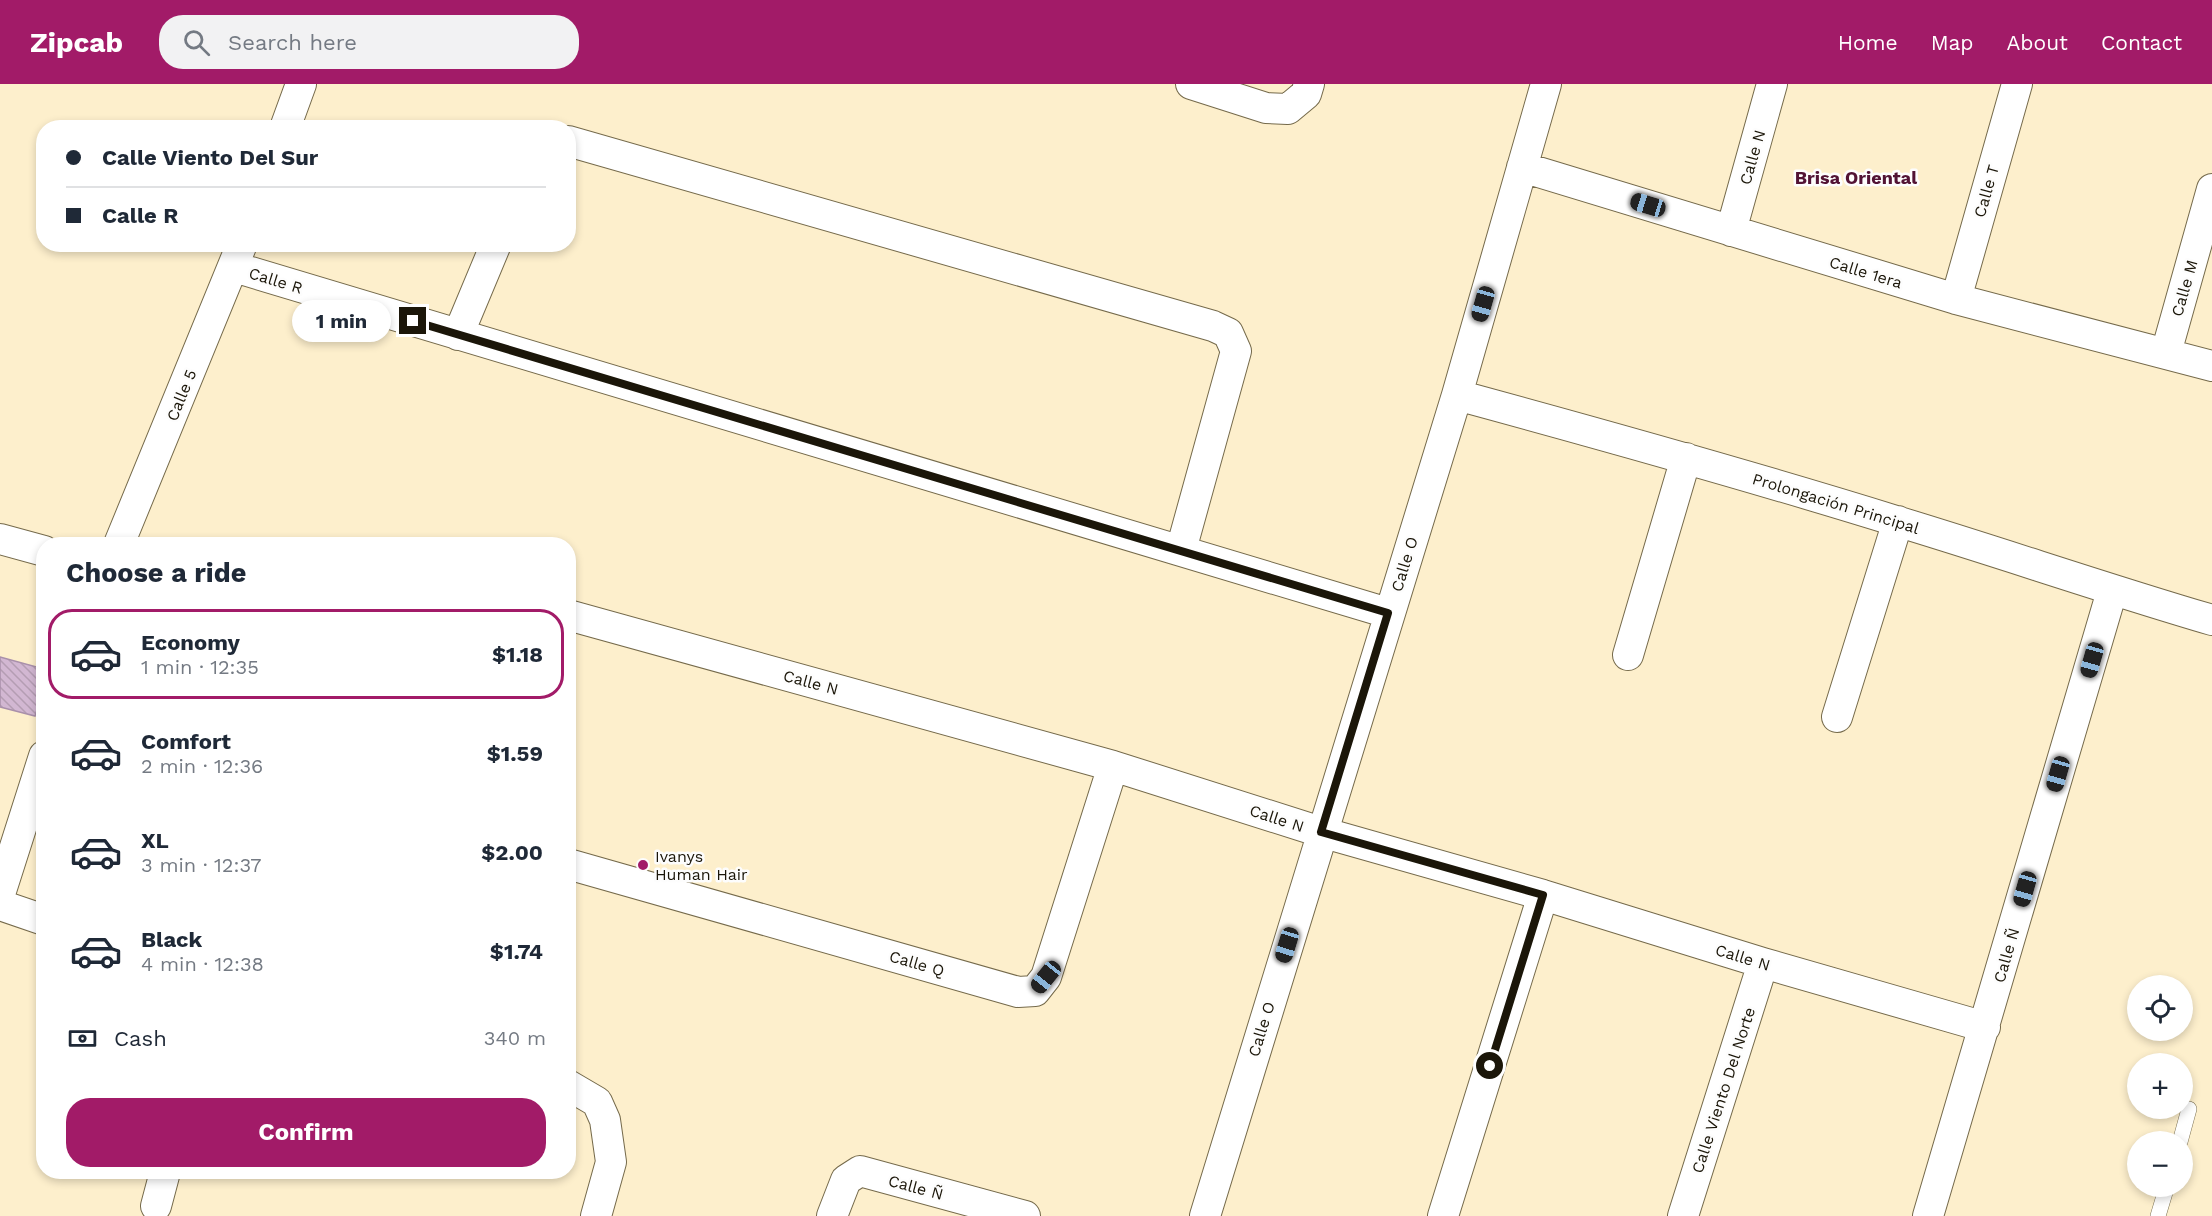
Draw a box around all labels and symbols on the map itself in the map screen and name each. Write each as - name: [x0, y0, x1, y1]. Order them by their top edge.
- street label: Calle N: [1736, 127, 1769, 187]
- street label: Calle T: [1970, 162, 2003, 220]
- district label: Brisa Oriental: [1795, 167, 1917, 188]
- car: [1628, 191, 1668, 219]
- street label: Calle 1era: [1827, 252, 1905, 293]
- street label: Calle M: [2167, 258, 2202, 319]
- street label: Calle R: [247, 263, 305, 298]
- car: [1469, 284, 1497, 324]
- callout: 1 min: [293, 300, 392, 342]
- route end: [399, 307, 426, 334]
- street label: Calle 5: [163, 367, 200, 424]
- street label: Prolongación Principal: [1750, 469, 1922, 538]
- street label: Calle O: [1387, 534, 1422, 594]
- car: [2078, 640, 2106, 680]
- street label: Calle N: [781, 666, 841, 699]
- car: [2044, 754, 2072, 794]
- street label: Calle N: [1247, 801, 1307, 836]
- place label: Ivanys Human Hair: [655, 847, 748, 884]
- marker: Ivanys Human Hair: [636, 858, 650, 872]
- car: [2011, 869, 2039, 909]
- car: [1273, 925, 1301, 965]
- street label: Calle Ñ: [1990, 925, 2023, 985]
- street label: Calle N: [1713, 940, 1773, 975]
- street label: Calle Q: [887, 947, 947, 980]
- car: [1028, 957, 1064, 997]
- street label: Calle O: [1244, 999, 1279, 1059]
- street label: Calle Viento Del Norte: [1688, 1005, 1759, 1175]
- route start: [1476, 1052, 1503, 1079]
- street label: Calle Ñ: [886, 1171, 946, 1204]

